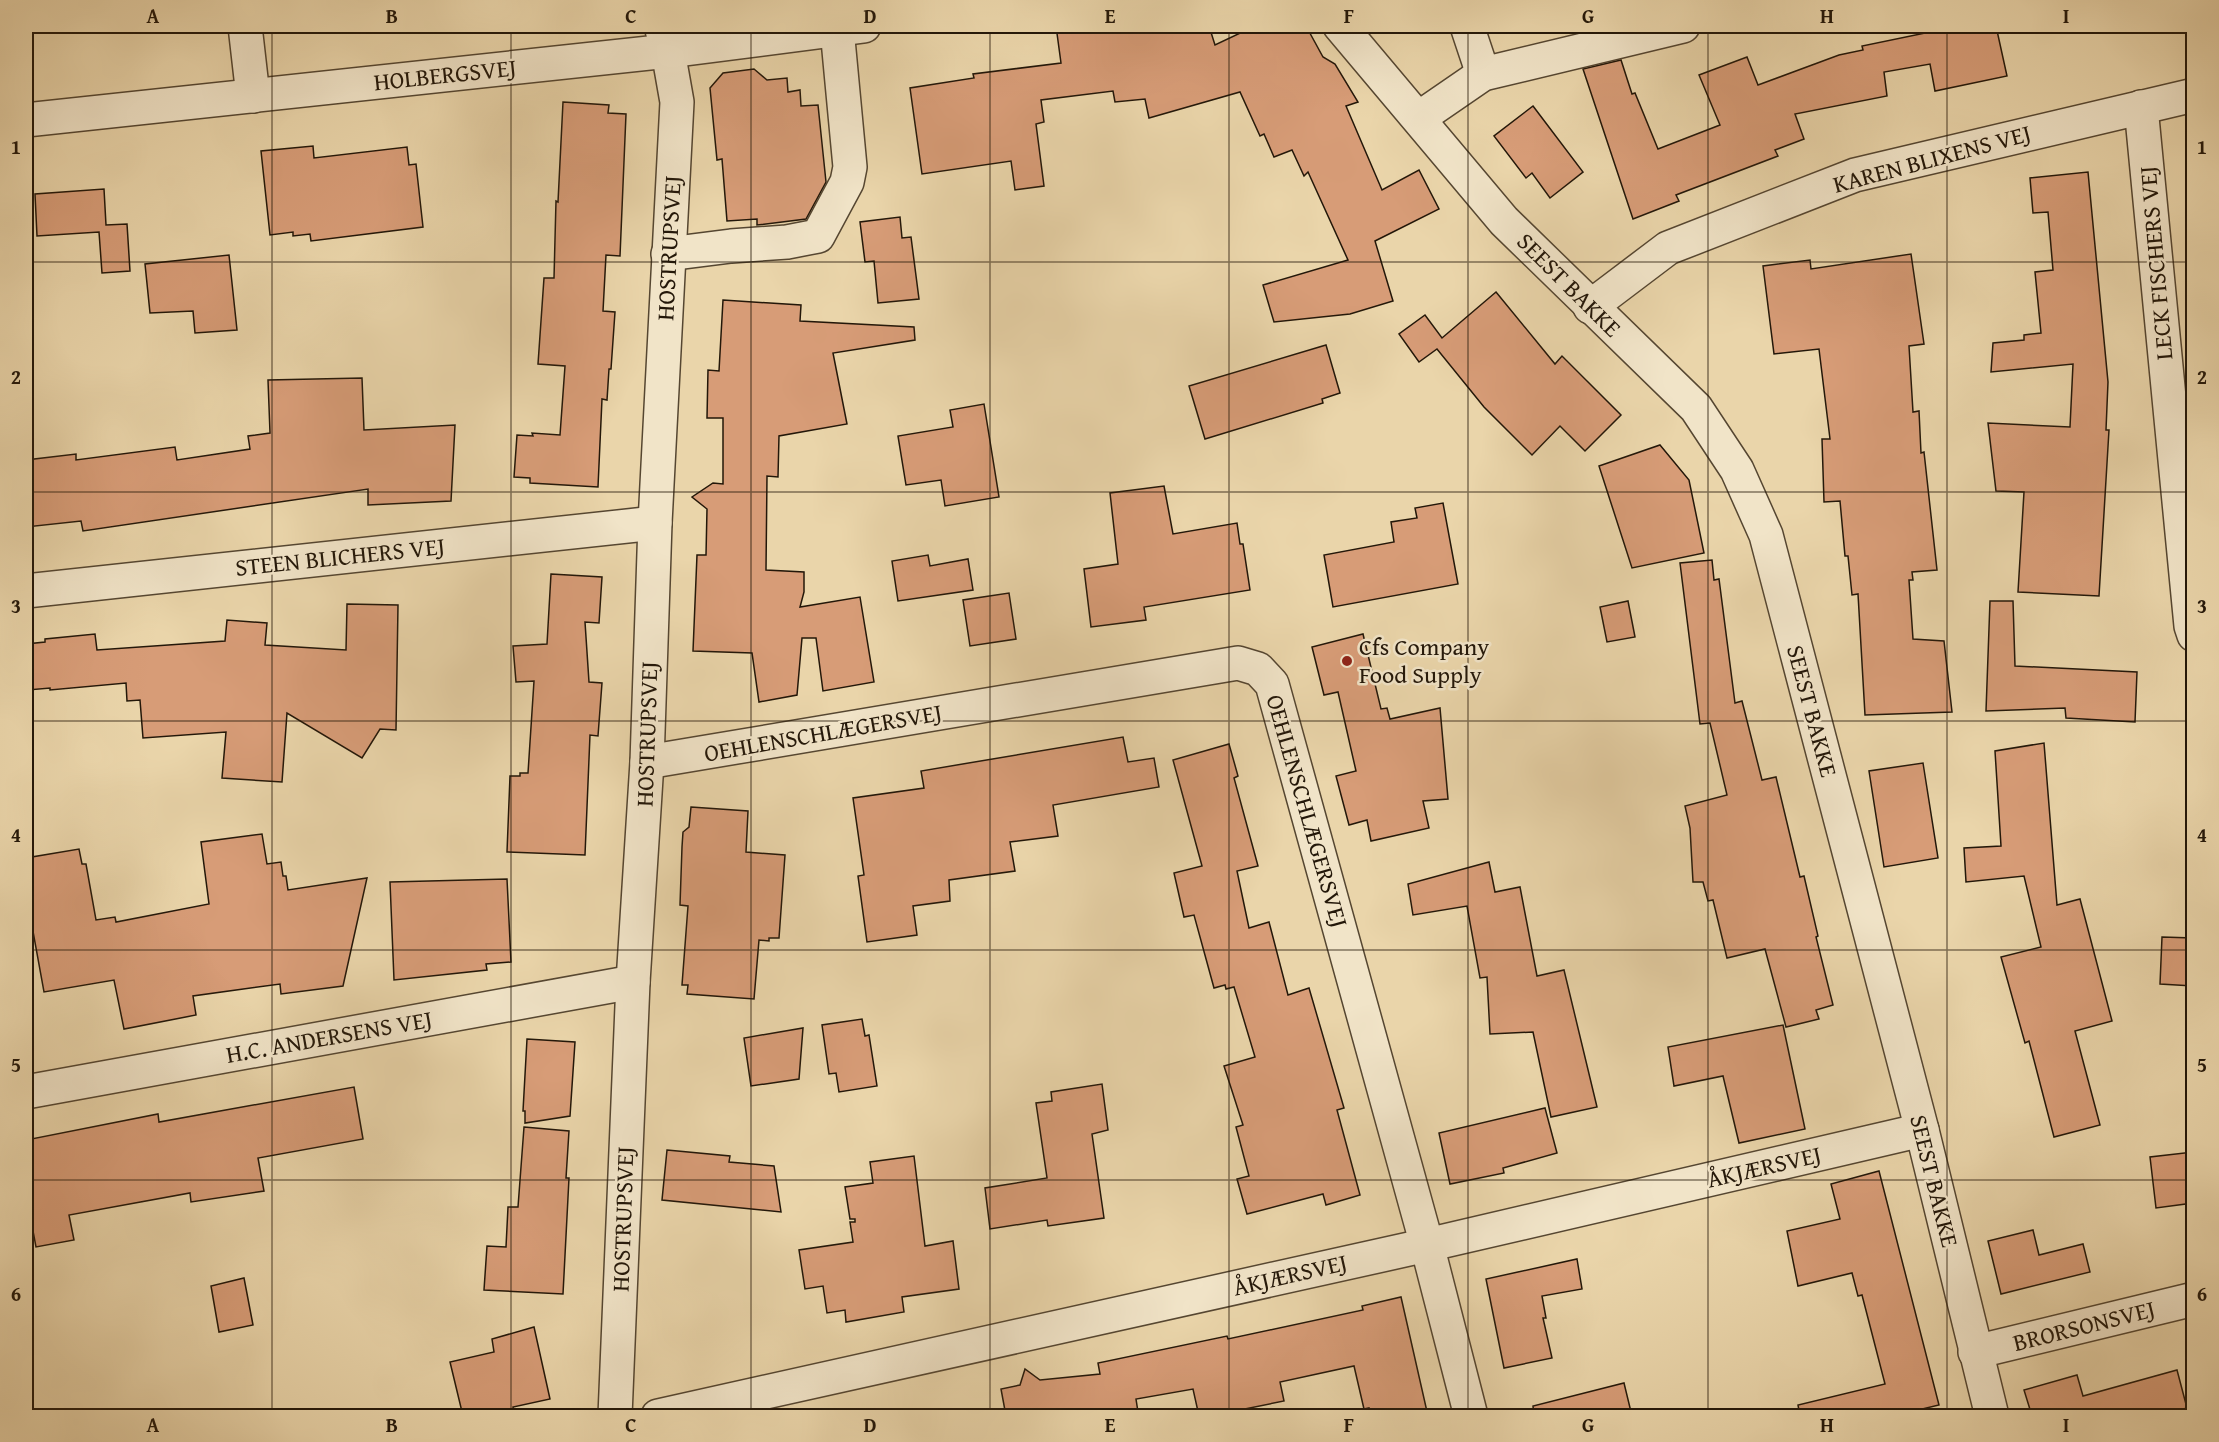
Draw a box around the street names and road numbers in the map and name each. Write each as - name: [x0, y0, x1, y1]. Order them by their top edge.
- street label: HOLBERGSVEJ: [372, 50, 518, 99]
- street label: KAREN BLIXENS VEJ: [1829, 115, 2035, 202]
- street label: LECK FISCHERS VEJ: [2130, 165, 2181, 361]
- street label: HOSTRUPSVEJ: [647, 174, 690, 321]
- street label: SEEST BAKKE: [1509, 224, 1630, 345]
- street label: STEEN BLICHERS VEJ: [233, 528, 446, 585]
- street label: SEEST BAKKE: [1778, 641, 1847, 781]
- street label: HOSTRUPSVEJ: [626, 661, 667, 807]
- street label: OEHLENSCHLÆGERSVEJ: [1257, 690, 1357, 931]
- street label: OEHLENSCHLÆGERSVEJ: [701, 694, 944, 771]
- street label: H.C. ANDERSENS VEJ: [223, 1001, 435, 1072]
- street label: SEEST BAKKE: [1901, 1111, 1968, 1251]
- street label: ÅKJÆRSVEJ: [1703, 1136, 1824, 1197]
- street label: HOSTRUPSVEJ: [602, 1146, 643, 1292]
- street label: ÅKJÆRSVEJ: [1229, 1244, 1350, 1305]
- street label: BRORSONSVEJ: [2009, 1291, 2158, 1360]

